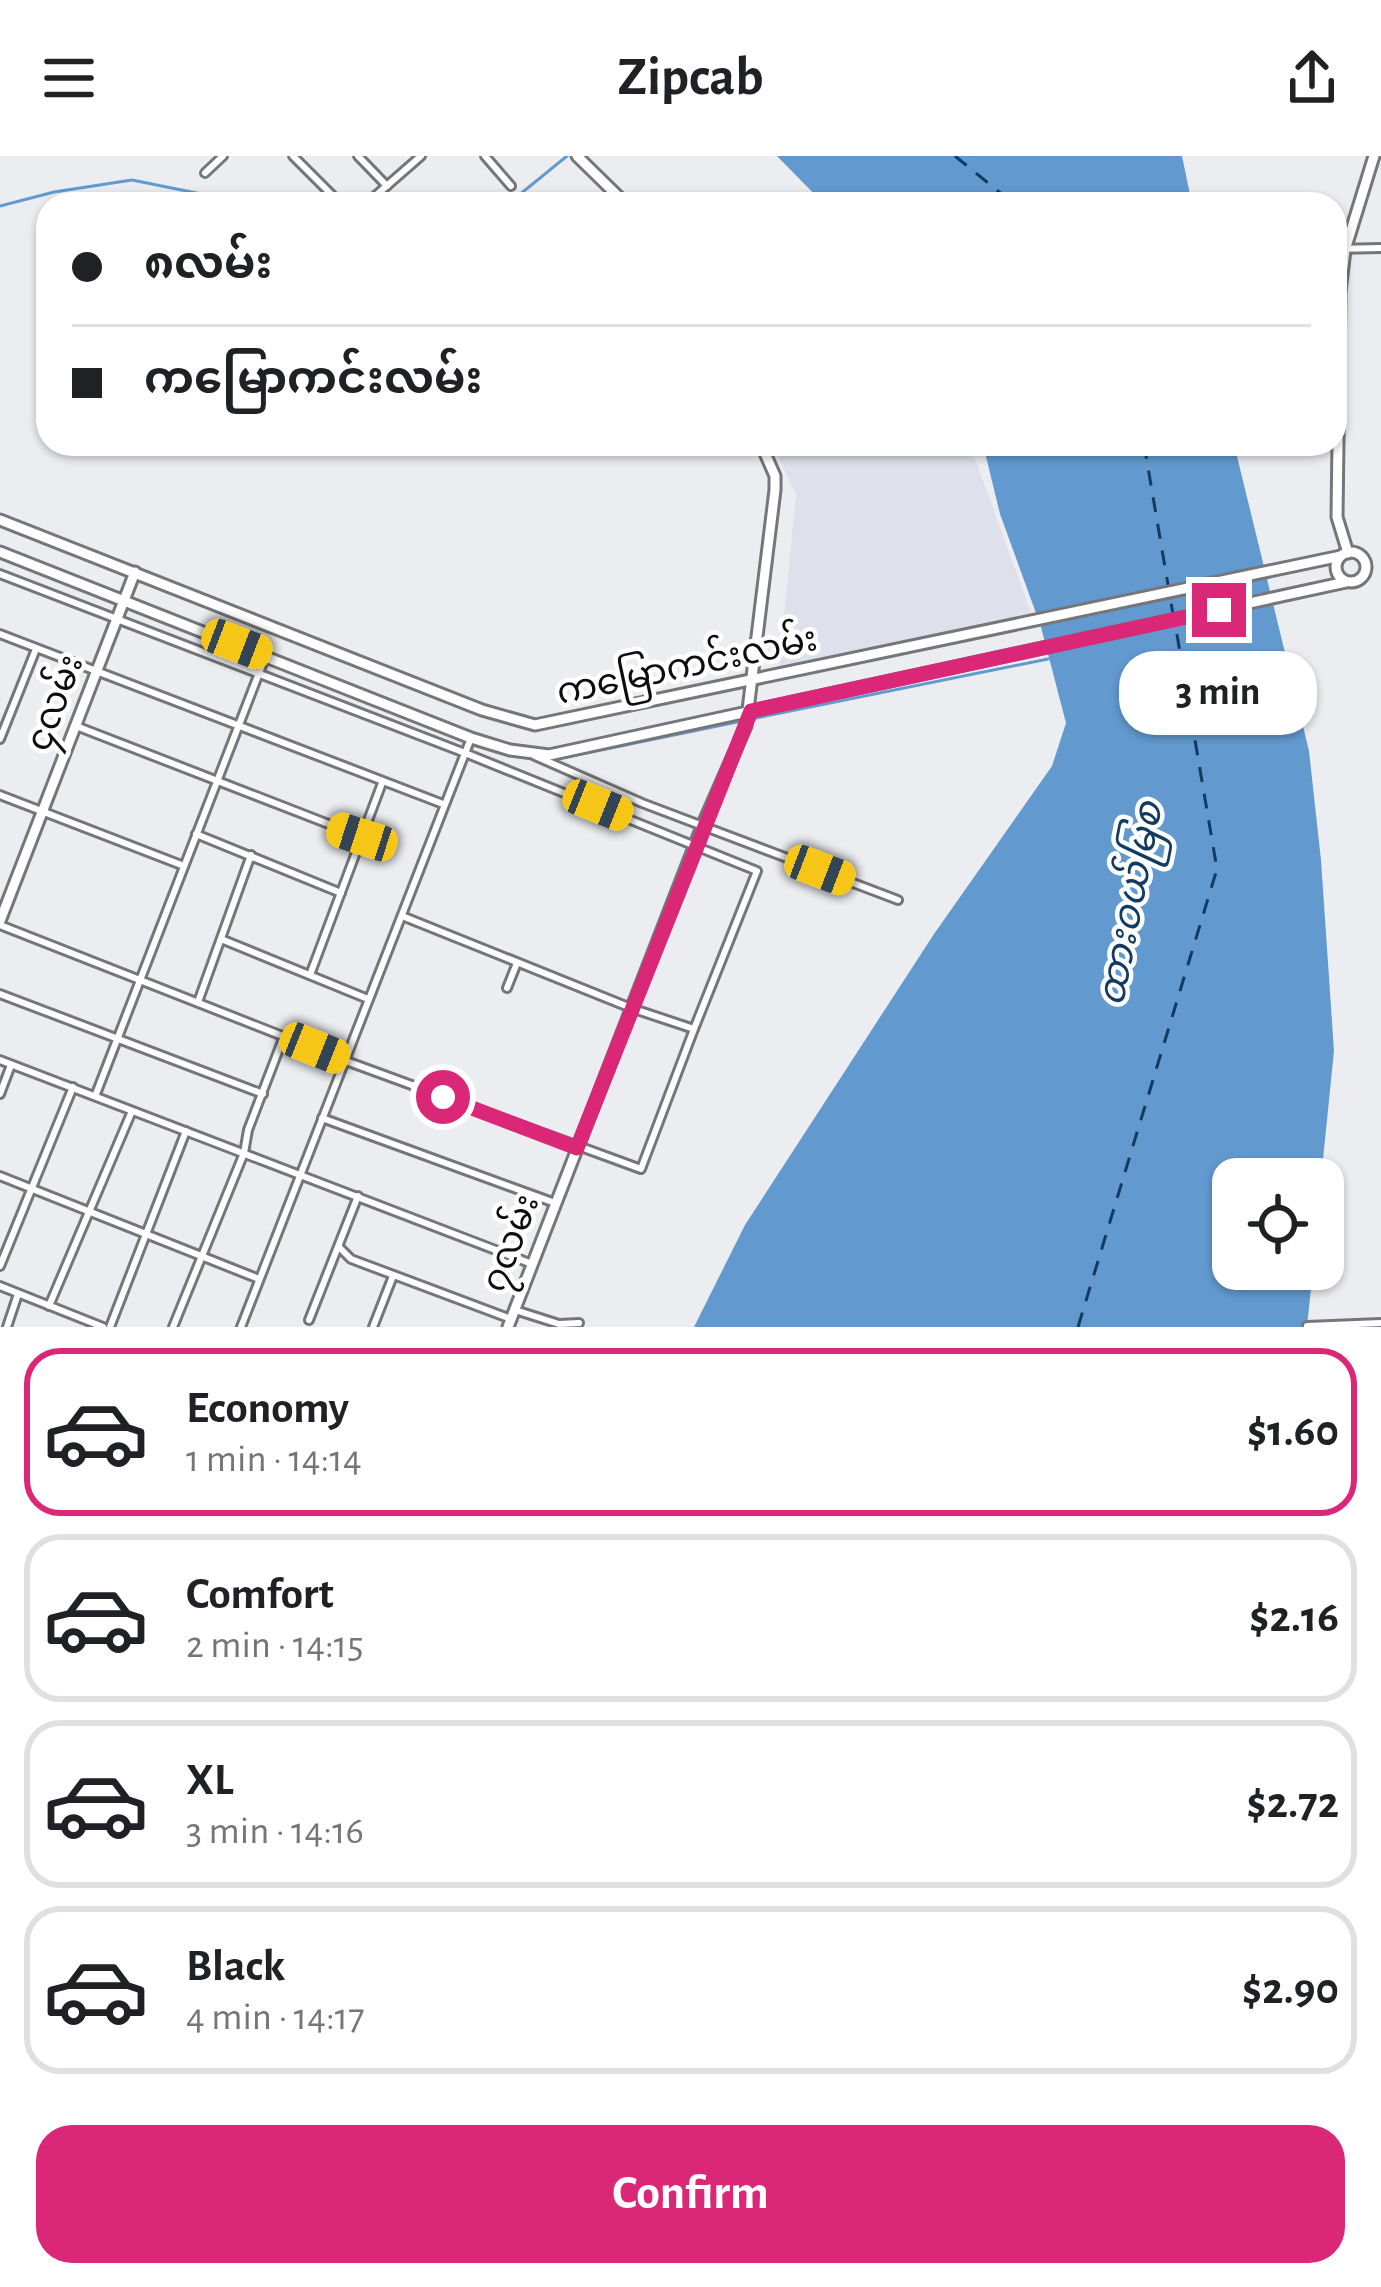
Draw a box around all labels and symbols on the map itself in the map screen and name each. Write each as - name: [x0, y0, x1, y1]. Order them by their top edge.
- route end: [1192, 583, 1246, 637]
- street label: ကမြောကင်းလမ်း: [552, 613, 823, 721]
- car: [197, 614, 277, 674]
- street label: ၄လမ်း: [13, 647, 99, 760]
- callout: 3 min: [1120, 652, 1318, 736]
- car: [558, 775, 638, 835]
- water label: ထားဝယ်မြစ: [1083, 795, 1181, 1011]
- car: [322, 809, 402, 865]
- car: [780, 840, 860, 900]
- car: [275, 1018, 355, 1078]
- route start: [416, 1070, 470, 1124]
- street label: ၇လမ်း: [469, 1187, 555, 1300]

